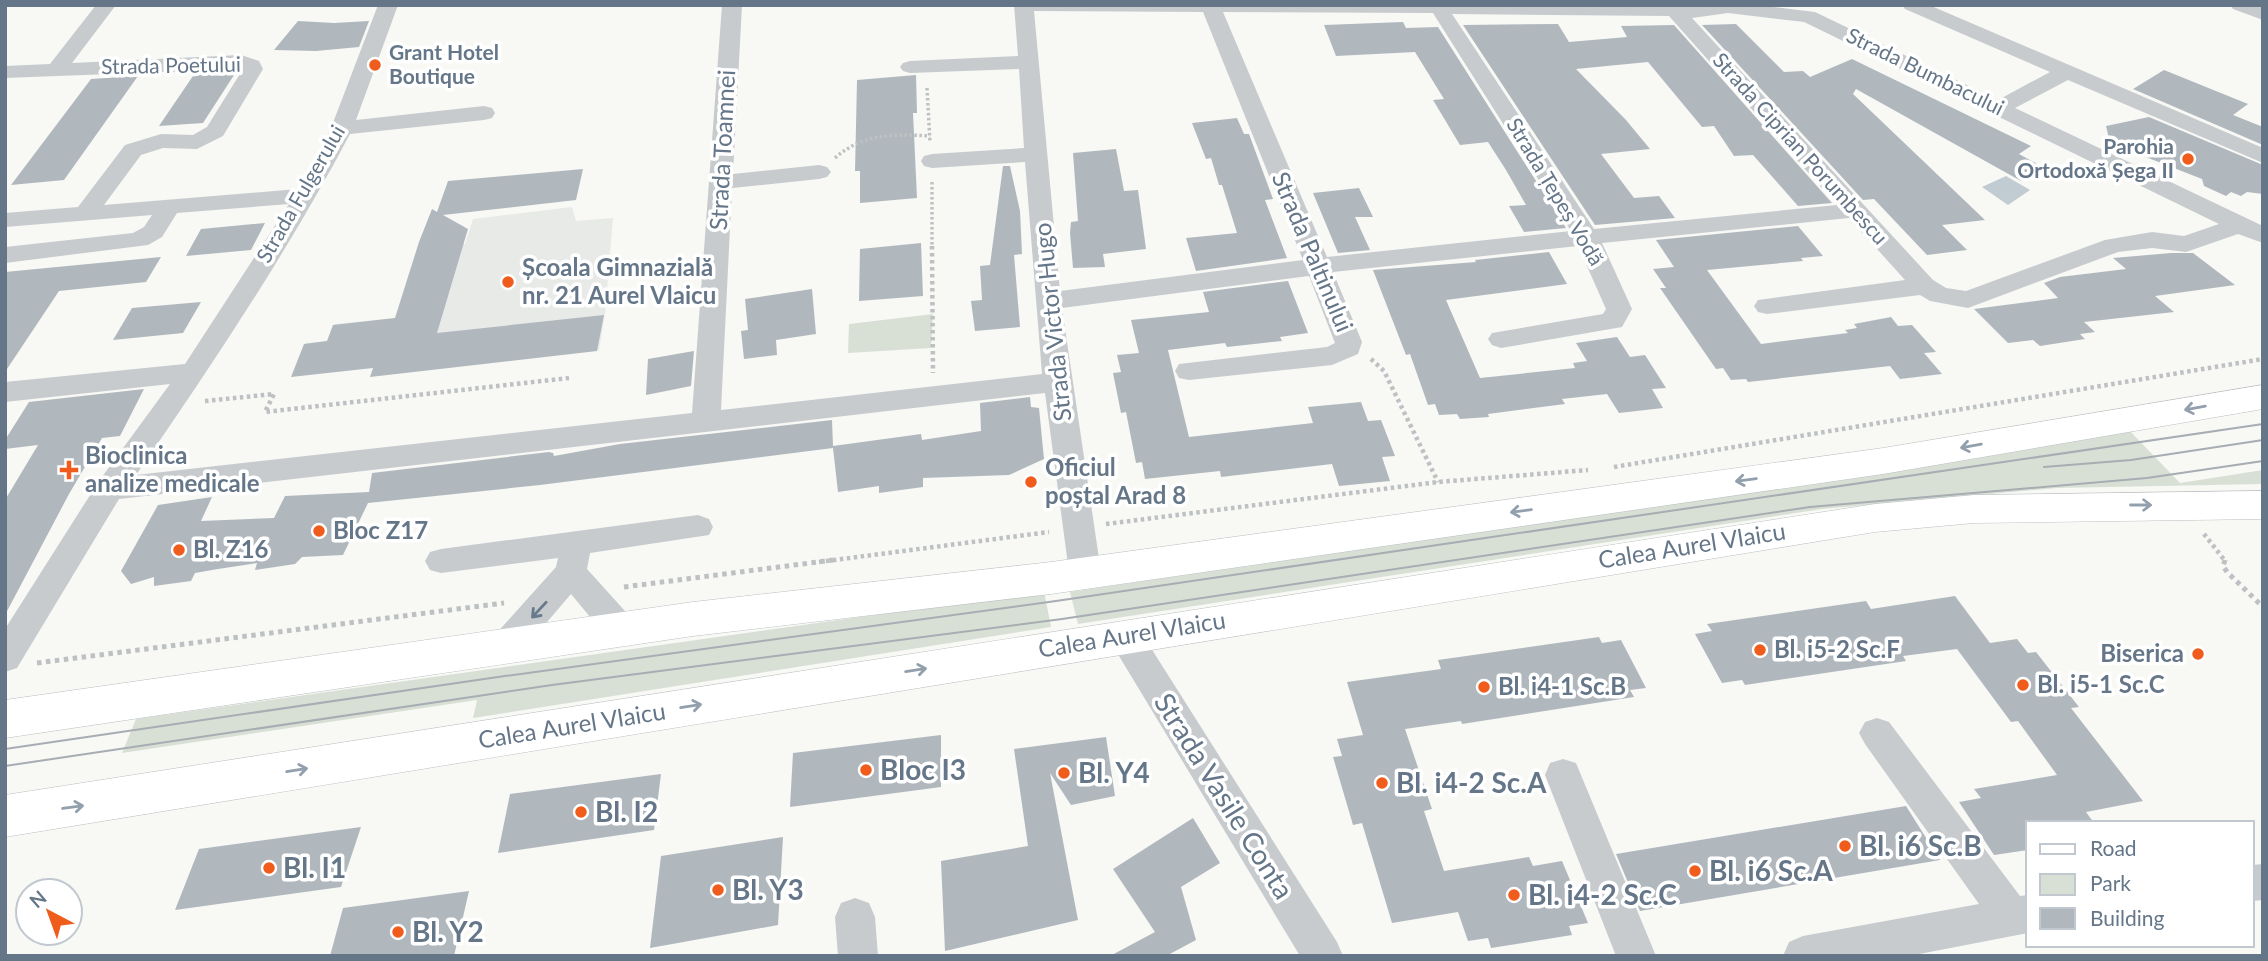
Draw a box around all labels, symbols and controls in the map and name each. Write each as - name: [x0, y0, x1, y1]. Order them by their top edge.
- street label: Strada Bumbacului: [1843, 22, 2008, 120]
- place label: Grant Hotel Boutique: [389, 39, 499, 88]
- street label: Strada Ciprian Porumbescu: [1708, 47, 1894, 249]
- street label: Strada Poetului: [101, 51, 241, 78]
- marker: Grant Hotel Boutique: [367, 57, 383, 73]
- street label: Strada Toamnei: [703, 69, 740, 231]
- street label: Strada Țepeș Vodă: [1502, 113, 1610, 269]
- street label: Strada Fulgerului: [250, 120, 349, 266]
- place label: Parohia Ortodoxă Șega II: [2017, 133, 2174, 182]
- marker: Parohia Ortodoxă Șega II: [2180, 151, 2196, 167]
- street label: Strada Paltinului: [1267, 167, 1360, 336]
- street label: Strada Victor Hugo: [1027, 221, 1076, 423]
- place label: Școala Gimnazială nr. 21 Aurel Vlaicu: [522, 252, 716, 309]
- marker: Școala Gimnazială nr. 21 Aurel Vlaicu: [500, 274, 516, 290]
- one-way arrow: [2185, 402, 2207, 416]
- place label: Bioclinica analize medicale: [85, 440, 260, 497]
- one-way arrow: [1960, 440, 1983, 453]
- place label: Oficiul poștal Arad 8: [1045, 452, 1186, 509]
- marker: Bioclinica analize medicale: [59, 460, 79, 480]
- marker: Oficiul poștal Arad 8: [1023, 474, 1039, 490]
- one-way arrow: [1735, 474, 1758, 487]
- one-way arrow: [2129, 498, 2152, 512]
- one-way arrow: [1510, 505, 1533, 518]
- place label: Bloc Z17: [333, 515, 428, 544]
- street label: Calea Aurel Vlaicu: [1596, 515, 1787, 574]
- marker: Bloc Z17: [311, 523, 327, 539]
- place label: Bl. Z16: [193, 534, 269, 563]
- marker: Bl. Z16: [171, 542, 187, 558]
- one-way arrow: [531, 601, 548, 618]
- street label: Calea Aurel Vlaicu: [1036, 604, 1227, 663]
- place label: Bl. i5-2 Sc.F: [1774, 634, 1900, 663]
- place label: Biserica: [2100, 638, 2184, 667]
- marker: Bl. i5-2 Sc.F: [1752, 642, 1768, 658]
- marker: Biserica: [2190, 646, 2206, 662]
- one-way arrow: [904, 663, 927, 676]
- place label: Bl. i5-1 Sc.C: [2037, 669, 2165, 698]
- place label: Bl. i4-1 Sc.B: [1498, 671, 1626, 700]
- marker: Bl. i5-1 Sc.C: [2015, 677, 2031, 693]
- marker: Bl. i4-1 Sc.B: [1476, 679, 1492, 695]
- street label: Strada Vasile Conta: [1148, 686, 1302, 905]
- street label: Calea Aurel Vlaicu: [476, 695, 667, 754]
- one-way arrow: [679, 699, 702, 712]
- place label: Bloc I3: [880, 752, 966, 786]
- place label: Bl. Y4: [1078, 755, 1150, 789]
- marker: Bloc I3: [858, 762, 874, 778]
- one-way arrow: [286, 763, 308, 776]
- marker: Bl. Y4: [1056, 765, 1072, 781]
- place label: Bl. i4-2 Sc.A: [1396, 765, 1547, 799]
- marker: Bl. i4-2 Sc.A: [1374, 775, 1390, 791]
- place label: Bl. I2: [595, 794, 658, 828]
- one-way arrow: [61, 800, 84, 813]
- marker: Bl. I2: [573, 804, 589, 820]
- legend: [2026, 821, 2254, 947]
- place label: Bl. i6 Sc.B: [1859, 828, 1982, 862]
- text: Road: [2090, 835, 2137, 860]
- marker: Bl. i6 Sc.B: [1837, 838, 1853, 854]
- place label: Bl. I1: [283, 850, 346, 884]
- place label: Bl. i6 Sc.A: [1709, 853, 1833, 887]
- marker: Bl. I1: [261, 860, 277, 876]
- marker: Bl. i6 Sc.A: [1687, 863, 1703, 879]
- text: Park: [2090, 870, 2131, 895]
- place label: Bl. Y3: [732, 872, 804, 906]
- north arrow: [14, 877, 84, 947]
- place label: Bl. i4-2 Sc.C: [1528, 877, 1677, 911]
- marker: Bl. Y3: [710, 882, 726, 898]
- text: N: [24, 885, 51, 912]
- marker: Bl. i4-2 Sc.C: [1506, 887, 1522, 903]
- text: Building: [2090, 905, 2165, 930]
- place label: Bl. Y2: [412, 914, 484, 948]
- marker: Bl. Y2: [390, 924, 406, 940]

